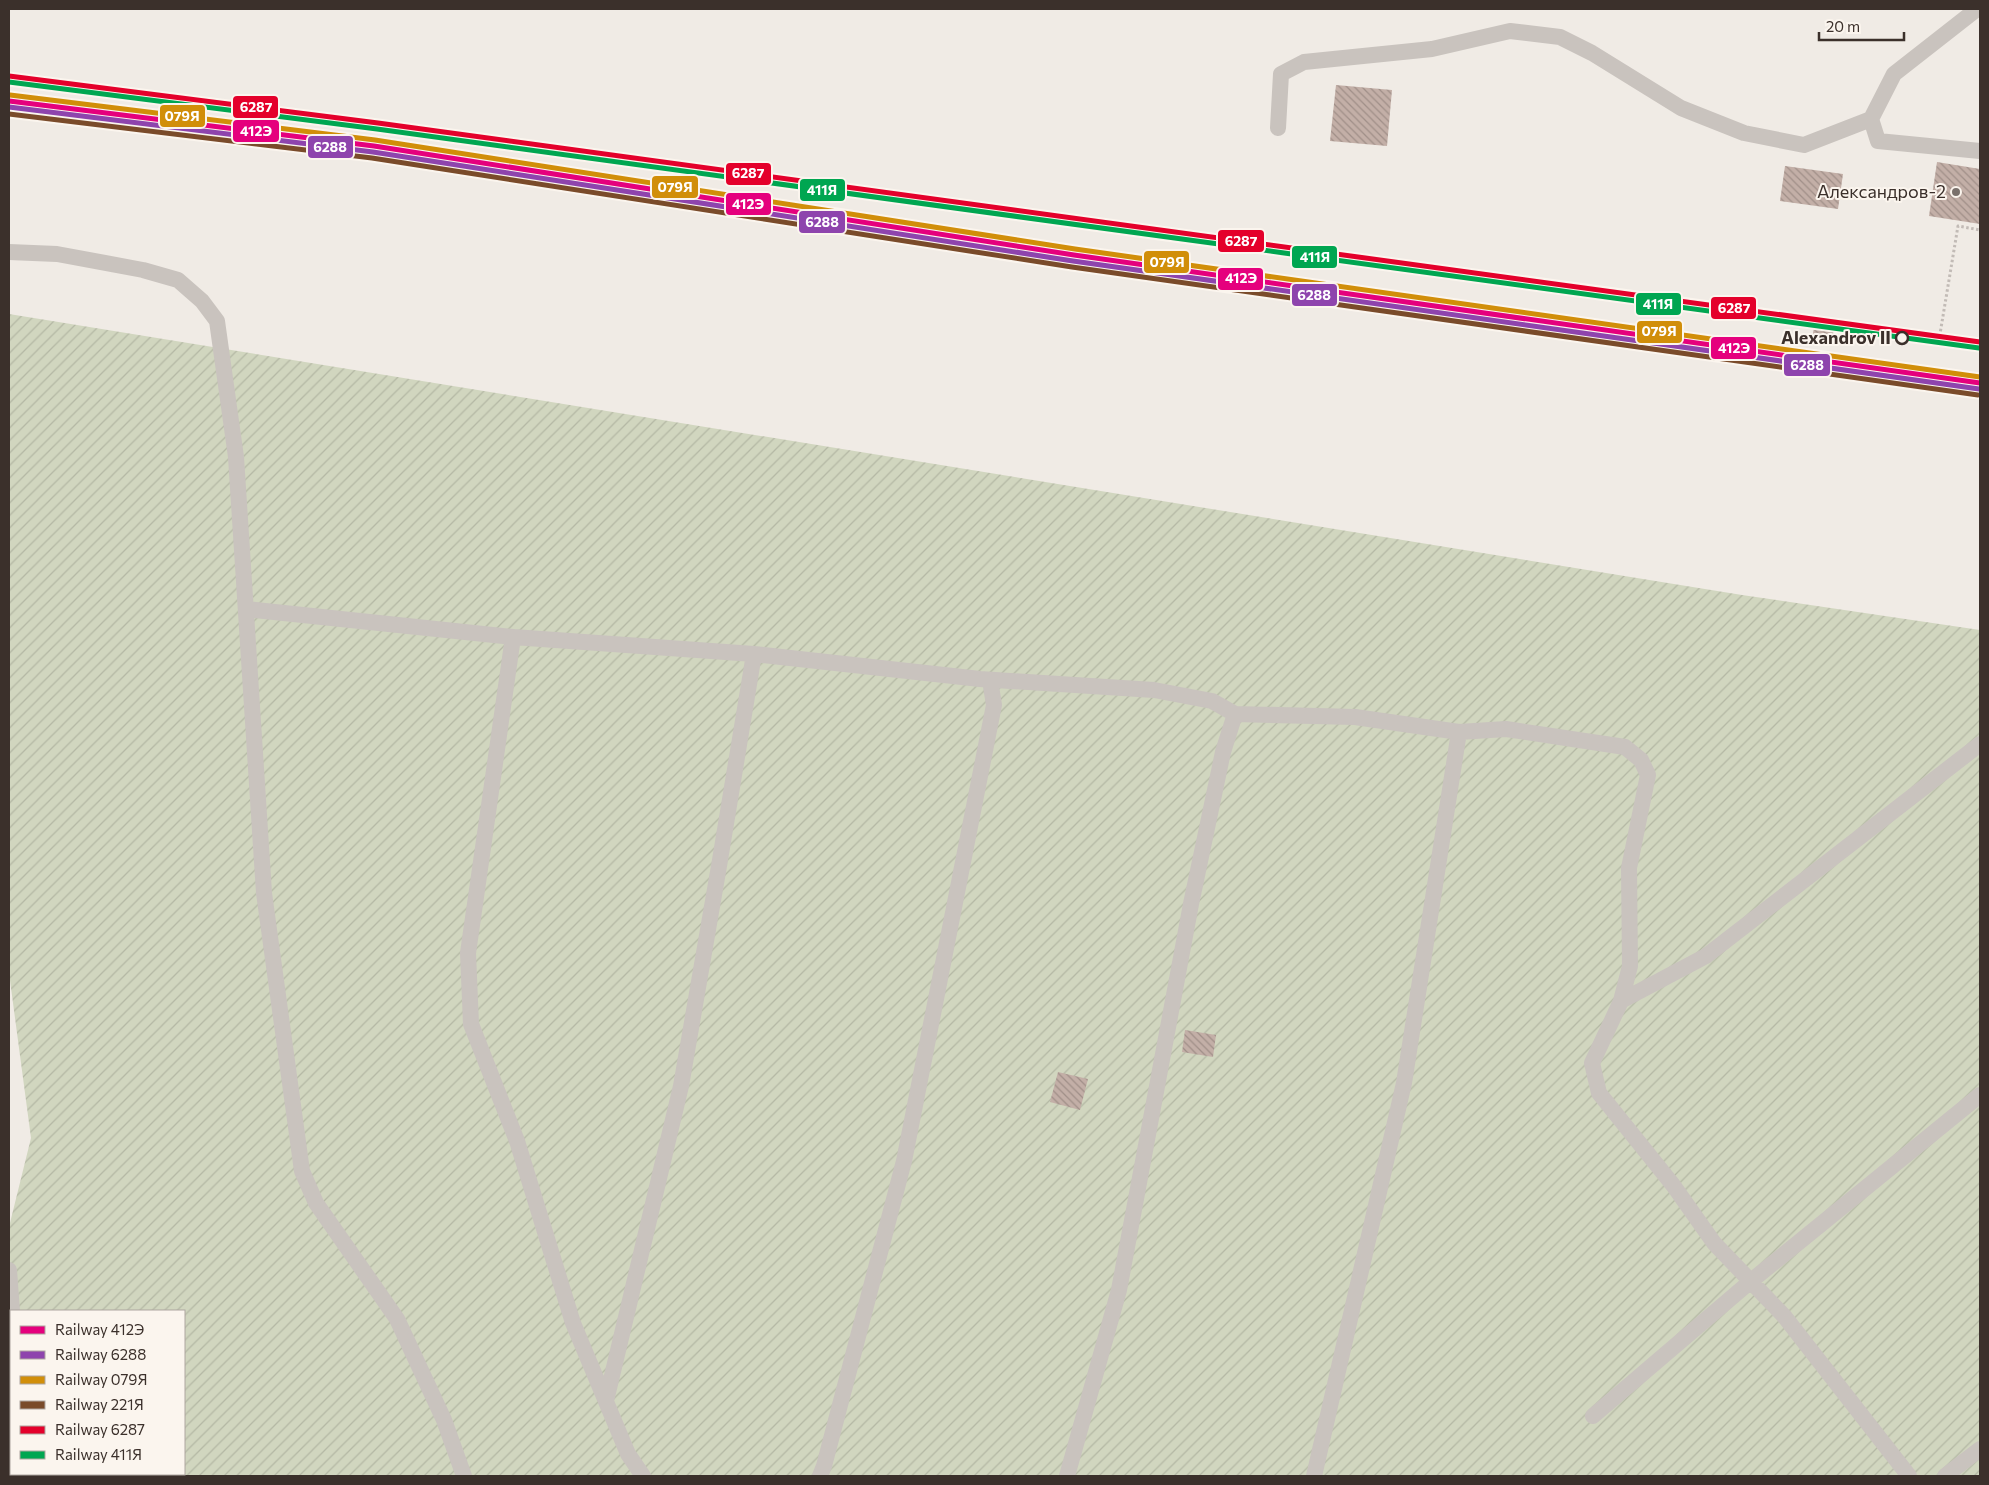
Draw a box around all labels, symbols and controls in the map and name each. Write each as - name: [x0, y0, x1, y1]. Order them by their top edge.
- scale bar: [1819, 10, 1904, 42]
- text: 20 m: [1826, 17, 1860, 35]
- line badge: 6287: [232, 95, 279, 119]
- text: 6287: [240, 98, 273, 115]
- line badge: 079Я: [159, 104, 206, 128]
- text: 079Я: [164, 107, 200, 124]
- line badge: 412Э: [232, 119, 280, 143]
- text: 412Э: [240, 122, 272, 139]
- line badge: 6288: [307, 135, 354, 159]
- text: 6288: [313, 138, 347, 155]
- line badge: 6287: [725, 162, 772, 186]
- text: 6287: [732, 164, 765, 181]
- line badge: 079Я: [651, 175, 699, 199]
- text: 079Я: [657, 178, 693, 195]
- line badge: 411Я: [799, 178, 846, 202]
- place label: Александров-2: [1817, 180, 1946, 202]
- text: 411Я: [807, 181, 837, 198]
- marker: Александров-2: [1950, 186, 1962, 198]
- line badge: 412Э: [725, 192, 772, 216]
- text: 412Э: [732, 195, 764, 212]
- line badge: 6288: [798, 210, 846, 234]
- text: 6288: [805, 213, 839, 230]
- line badge: 6287: [1217, 229, 1265, 253]
- text: 6287: [1225, 232, 1258, 249]
- line badge: 411Я: [1291, 245, 1338, 269]
- text: 411Я: [1300, 248, 1330, 265]
- line badge: 079Я: [1143, 250, 1190, 274]
- text: 079Я: [1149, 253, 1185, 270]
- line badge: 412Э: [1217, 267, 1264, 291]
- text: 412Э: [1225, 269, 1257, 286]
- line badge: 6288: [1291, 283, 1338, 307]
- text: 6288: [1297, 286, 1331, 303]
- line badge: 411Я: [1635, 292, 1682, 316]
- text: 411Я: [1643, 295, 1673, 312]
- line badge: 6287: [1710, 296, 1757, 320]
- text: 6287: [1718, 299, 1751, 316]
- line badge: 079Я: [1636, 320, 1683, 344]
- text: 079Я: [1641, 322, 1677, 339]
- place label: Alexandrov II: [1781, 326, 1891, 348]
- marker: Alexandrov II: [1895, 331, 1909, 345]
- line badge: 412Э: [1710, 336, 1757, 360]
- text: 412Э: [1718, 339, 1750, 356]
- line badge: 6288: [1783, 353, 1831, 377]
- text: 6288: [1790, 356, 1824, 373]
- legend: [10, 1310, 185, 1475]
- text: Railway 412Э: [55, 1320, 144, 1338]
- text: Railway 6288: [55, 1345, 146, 1363]
- text: Railway 079Я: [55, 1370, 147, 1388]
- text: Railway 221Я: [55, 1395, 144, 1413]
- text: Railway 6287: [55, 1420, 145, 1438]
- text: Railway 411Я: [55, 1445, 142, 1463]

